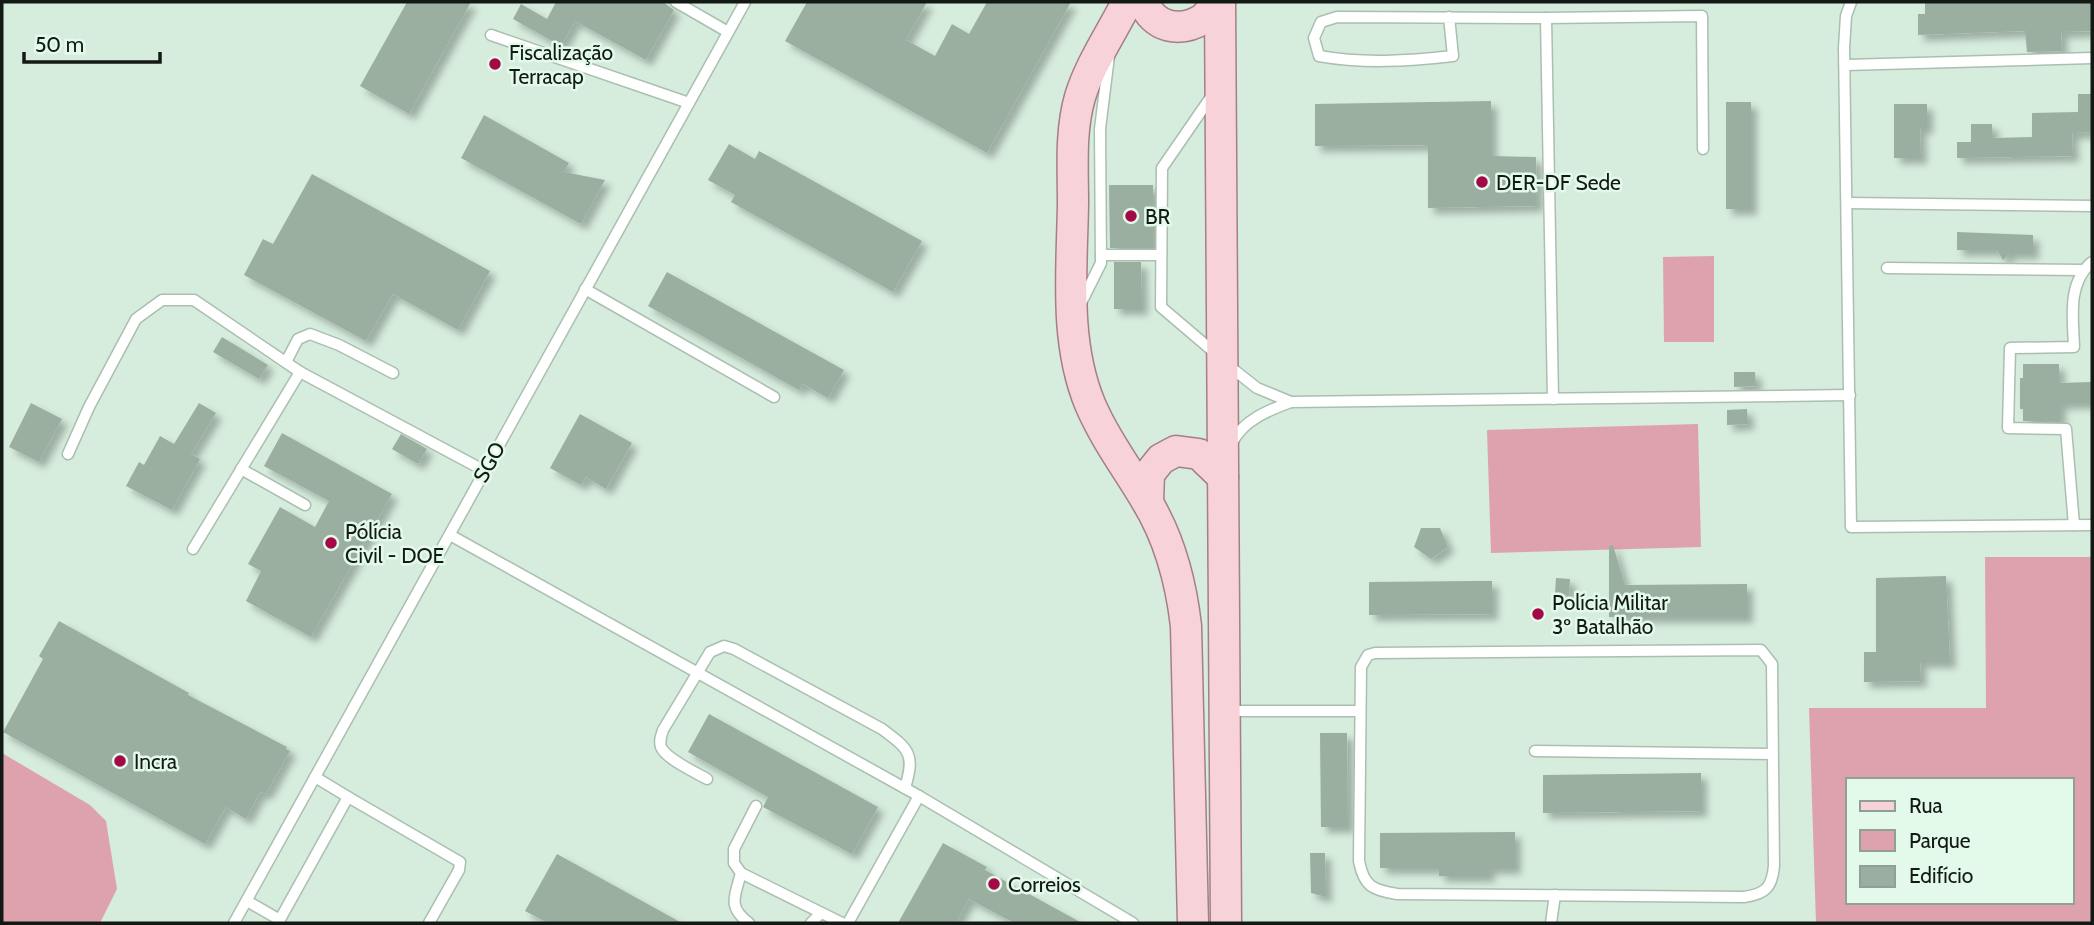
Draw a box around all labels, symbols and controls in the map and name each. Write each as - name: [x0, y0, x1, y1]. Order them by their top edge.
- scale bar: [24, 21, 161, 65]
- text: 50 m: [35, 32, 84, 57]
- place label: Fiscalização Terracap: [509, 40, 613, 89]
- marker: Fiscalização Terracap: [487, 56, 503, 72]
- place label: DER-DF Sede: [1496, 170, 1621, 195]
- marker: DER-DF Sede: [1474, 174, 1490, 190]
- place label: BR: [1145, 204, 1171, 229]
- marker: BR: [1123, 208, 1139, 224]
- street label: SGO: [468, 437, 510, 487]
- place label: Pólícia Civil - DOE: [345, 519, 444, 568]
- marker: Pólícia Civil - DOE: [323, 535, 339, 551]
- place label: Polícia Militar 3º Batalhão: [1552, 590, 1668, 639]
- marker: Polícia Militar 3º Batalhão: [1530, 606, 1546, 622]
- place label: Incra: [134, 749, 177, 774]
- marker: Incra: [112, 753, 128, 769]
- legend: [1846, 778, 2073, 904]
- text: Rua: [1909, 793, 1943, 818]
- text: Parque: [1909, 828, 1971, 853]
- text: Edifício: [1909, 863, 1973, 888]
- place label: Correios: [1008, 872, 1081, 897]
- marker: Correios: [986, 876, 1002, 892]

